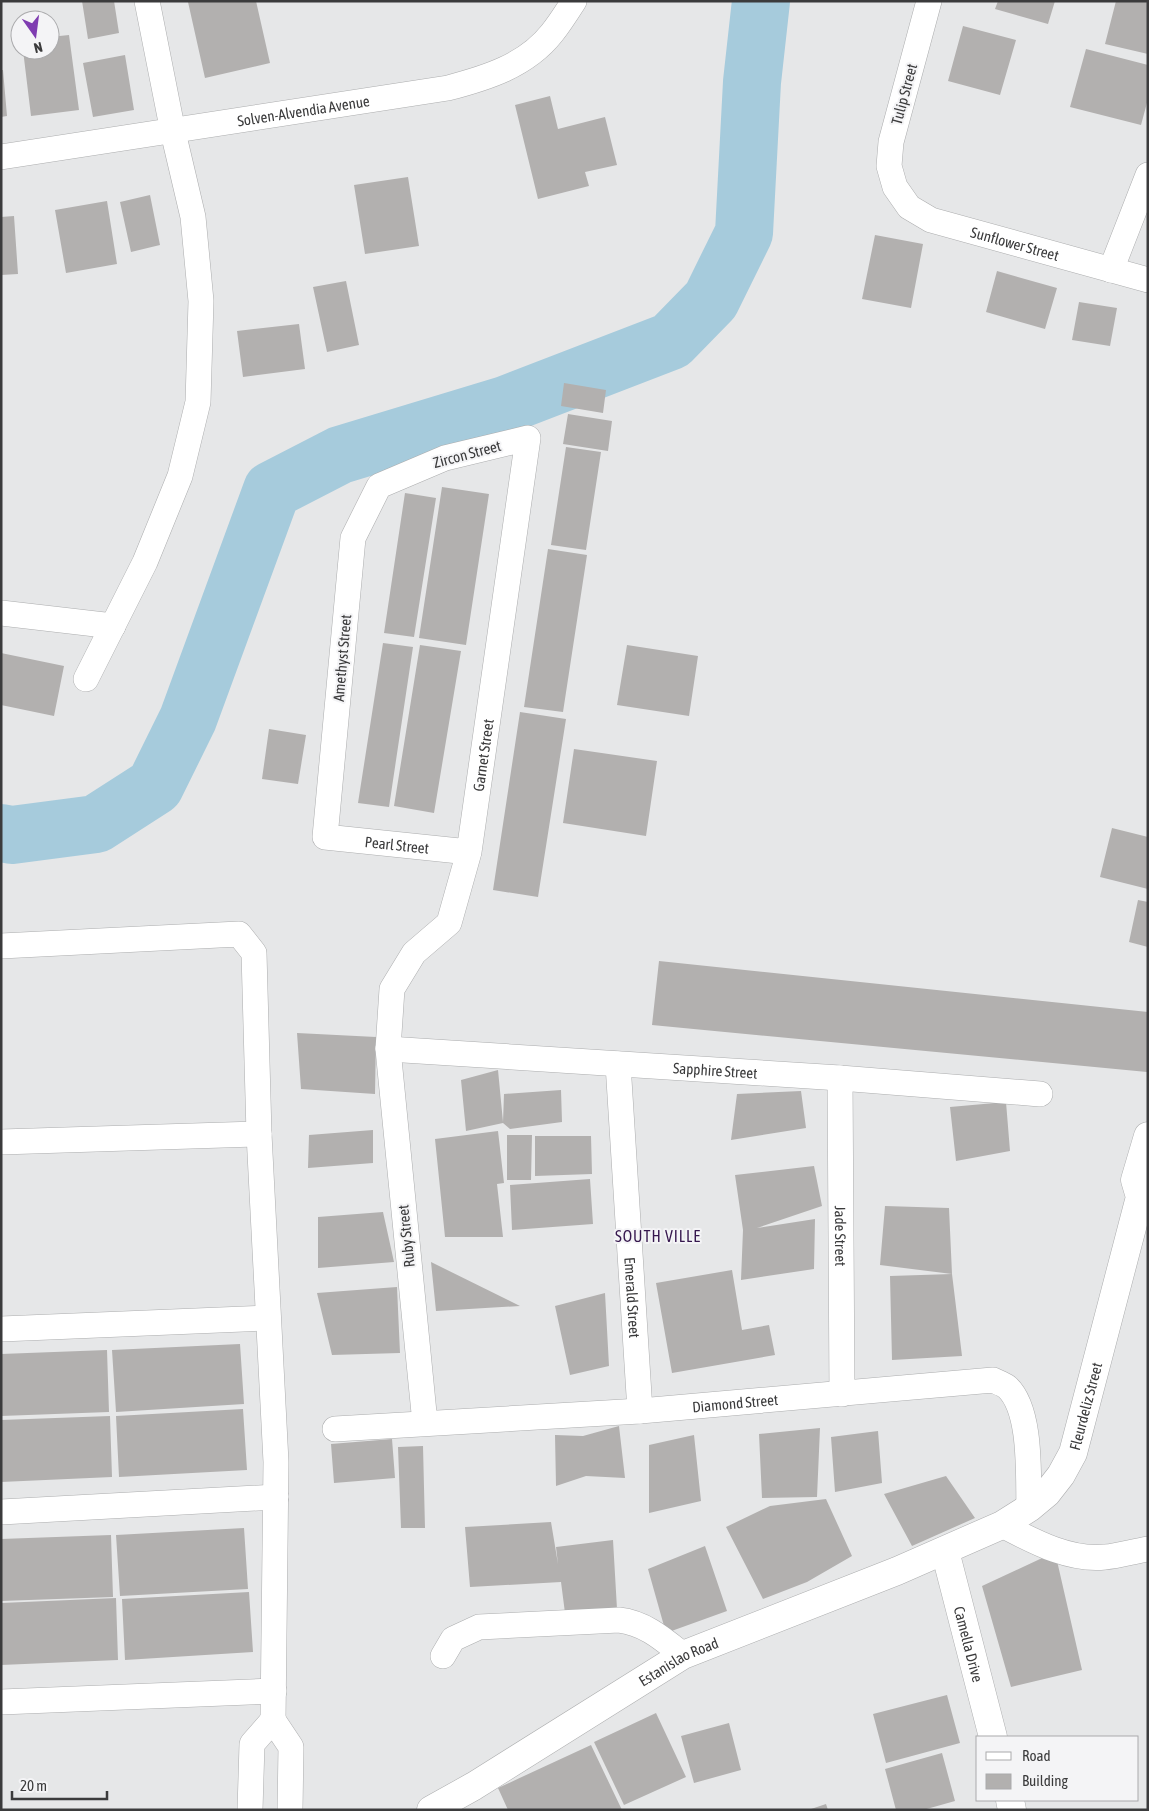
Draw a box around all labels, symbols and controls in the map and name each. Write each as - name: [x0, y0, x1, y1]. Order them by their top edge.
- north arrow: [10, 10, 60, 60]
- text: N: [32, 39, 44, 56]
- street label: Tulip Street: [888, 62, 920, 126]
- street label: Solven-Alvendia Avenue: [236, 92, 371, 129]
- street label: Sunflower Street: [969, 223, 1061, 263]
- street label: Zircon Street: [431, 437, 503, 471]
- street label: Amethyst Street: [330, 614, 354, 702]
- street label: Garnet Street: [469, 718, 496, 792]
- street label: Pearl Street: [364, 833, 430, 856]
- street label: Sapphire Street: [673, 1059, 758, 1081]
- street label: Ruby Street: [394, 1204, 418, 1268]
- street label: Jade Street: [832, 1206, 850, 1266]
- district label: SOUTH VILLE: [615, 1227, 701, 1245]
- street label: Emerald Street: [622, 1257, 644, 1339]
- street label: Fleurdeliz Street: [1066, 1360, 1105, 1452]
- street label: Diamond Street: [691, 1390, 779, 1415]
- street label: Camella Drive: [951, 1604, 987, 1684]
- street label: Estanislao Road: [635, 1634, 721, 1689]
- legend: [976, 1736, 1139, 1801]
- text: Road: [1022, 1747, 1051, 1764]
- scale bar: [12, 1768, 108, 1800]
- text: Building: [1022, 1772, 1068, 1789]
- text: 20 m: [20, 1777, 47, 1794]

